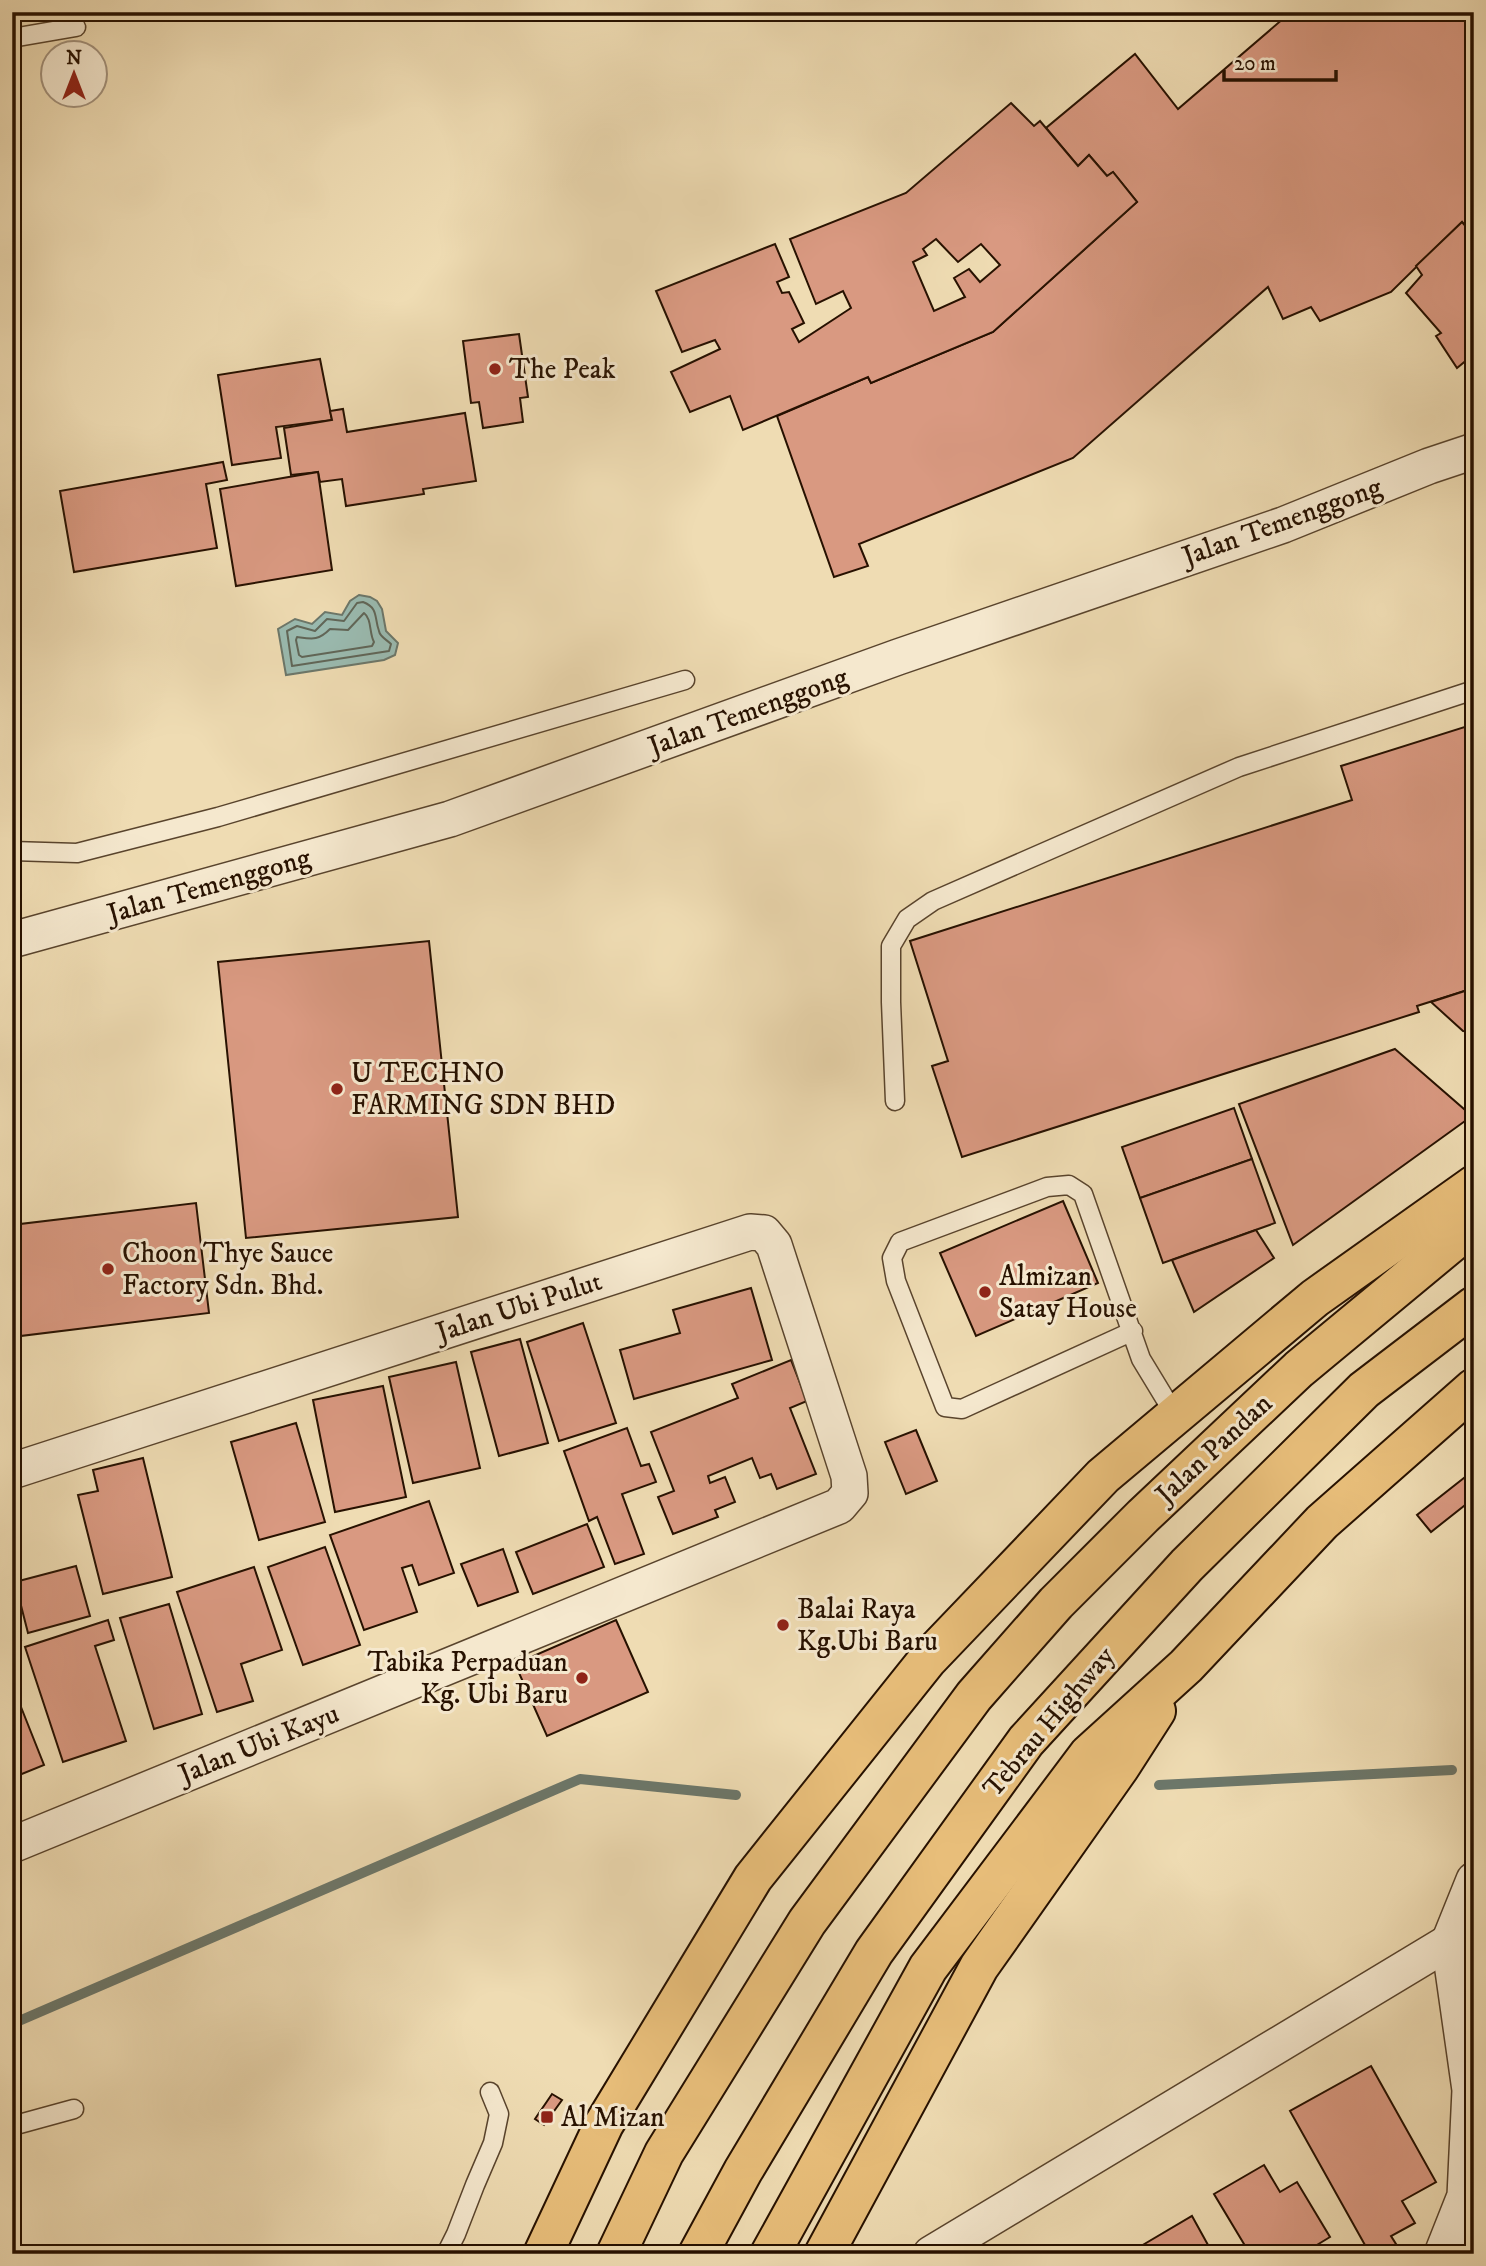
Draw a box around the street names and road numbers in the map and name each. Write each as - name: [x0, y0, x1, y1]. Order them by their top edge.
- street label: Jalan Temenggong: [1175, 470, 1387, 575]
- street label: Jalan Temenggong: [641, 660, 853, 765]
- street label: Jalan Temenggong: [101, 840, 315, 933]
- street label: Jalan Ubi Pulut: [429, 1264, 606, 1351]
- street label: Jalan Pandan: [1146, 1386, 1280, 1514]
- street label: Tebrau Highway: [976, 1639, 1123, 1805]
- street label: Jalan Ubi Kayu: [171, 1696, 344, 1793]

